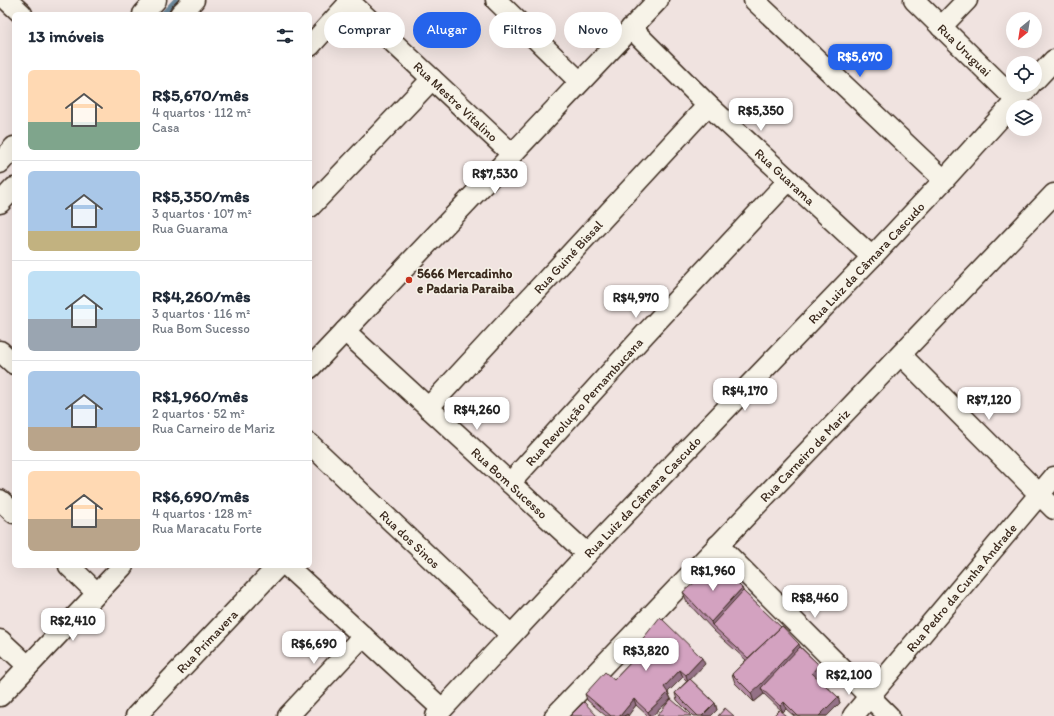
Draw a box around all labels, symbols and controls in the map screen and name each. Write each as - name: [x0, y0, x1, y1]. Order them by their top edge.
- chip: Comprar: [324, 12, 405, 48]
- chip: Alugar: [413, 12, 481, 48]
- chip: Filtros: [489, 12, 556, 48]
- chip: Novo: [564, 12, 622, 48]
- north arrow: [1006, 12, 1042, 48]
- map controls: [1006, 12, 1042, 136]
- street label: Rua Uruguai: [935, 20, 995, 79]
- icon: filters: [274, 25, 296, 47]
- text: 13 imóveis: [28, 26, 104, 46]
- pin: R$5,670: [823, 44, 897, 78]
- text: R$5,670: [837, 49, 883, 64]
- button: locate: [1006, 56, 1042, 92]
- street label: Rua Mestre Vitalino: [411, 58, 501, 145]
- text: R$5,670/mês: [152, 85, 249, 105]
- icon: home: [60, 86, 108, 134]
- pin: R$5,350: [724, 98, 798, 132]
- button: layers: [1006, 100, 1042, 136]
- text: R$5,350: [738, 103, 784, 118]
- text: 4 quartos · 112 m²: [152, 105, 251, 120]
- text: Casa: [152, 120, 179, 135]
- street label: Rua Guarama: [752, 145, 818, 208]
- pin: R$7,530: [458, 161, 532, 195]
- text: R$7,530: [472, 166, 518, 181]
- text: R$5,350/mês: [152, 186, 250, 206]
- icon: home: [60, 187, 108, 235]
- street label: Rua Luiz da Câmara Cascudo: [805, 198, 928, 327]
- text: 3 quartos · 107 m²: [152, 206, 252, 221]
- street label: Rua Guiné Bissal: [530, 217, 606, 296]
- text: Rua Guarama: [152, 221, 228, 236]
- place label: 5666 Mercadinho e Padaria Paraiba: [417, 266, 515, 296]
- marker: 5666 Mercadinho e Padaria Paraiba: [404, 275, 414, 285]
- pin: R$4,970: [599, 285, 673, 319]
- text: R$4,260/mês: [152, 286, 251, 306]
- icon: home: [60, 287, 108, 335]
- text: R$4,970: [613, 290, 659, 305]
- text: 3 quartos · 116 m²: [152, 306, 250, 321]
- text: Rua Bom Sucesso: [152, 321, 250, 336]
- street label: Rua Revolução Pernambucana: [522, 334, 646, 469]
- pin: R$4,170: [708, 378, 782, 412]
- text: R$4,170: [722, 383, 768, 398]
- text: R$1,960/mês: [152, 386, 248, 406]
- icon: home: [60, 387, 108, 435]
- pin: R$7,120: [952, 387, 1026, 421]
- text: R$7,120: [967, 392, 1011, 407]
- pin: R$4,260: [440, 397, 514, 431]
- text: R$4,260: [453, 402, 501, 417]
- street label: Rua Carneiro de Mariz: [757, 405, 852, 505]
- text: 2 quartos · 52 m²: [152, 406, 245, 421]
- text: Rua Carneiro de Mariz: [152, 421, 275, 436]
- street label: Rua Luiz da Câmara Cascudo: [580, 433, 704, 560]
- street label: Rua Bom Sucesso: [469, 444, 551, 522]
- text: R$6,690/mês: [152, 486, 249, 506]
- icon: home: [60, 487, 108, 535]
- text: 4 quartos · 128 m²: [152, 506, 252, 521]
- street label: Rua dos Sinos: [377, 507, 443, 571]
- street label: Rua Pedro da Cunha Andrade: [903, 520, 1019, 655]
- text: Rua Maracatu Forte: [152, 521, 262, 536]
- pin: R$1,960: [676, 558, 750, 592]
- text: R$1,960: [690, 563, 736, 578]
- pin: R$8,460: [778, 585, 852, 619]
- text: R$8,460: [791, 590, 839, 605]
- street label: Rua Primavera: [173, 606, 241, 676]
- pin: R$2,410: [36, 608, 110, 642]
- text: R$2,410: [50, 613, 96, 628]
- pin: R$6,690: [277, 631, 351, 665]
- text: R$6,690: [291, 636, 337, 651]
- pin: R$3,820: [609, 638, 683, 672]
- text: R$3,820: [623, 643, 669, 658]
- pin: R$2,100: [812, 662, 886, 696]
- text: R$2,100: [826, 667, 872, 682]

